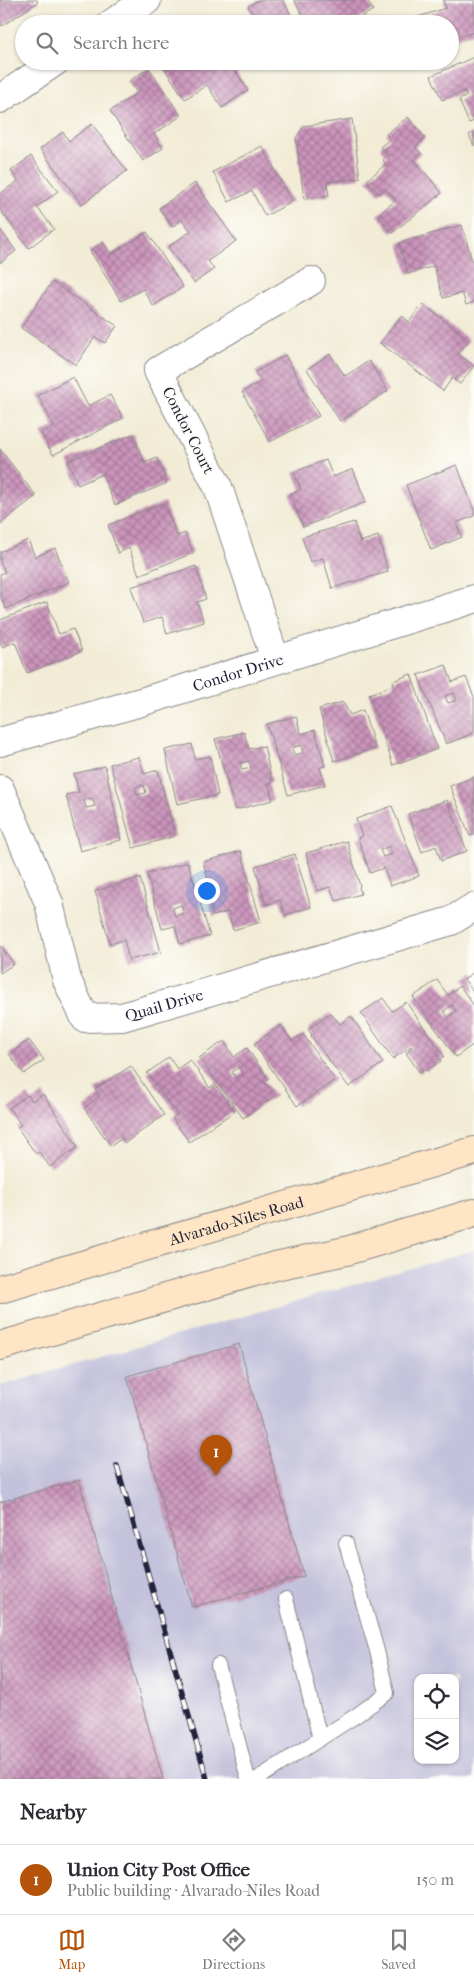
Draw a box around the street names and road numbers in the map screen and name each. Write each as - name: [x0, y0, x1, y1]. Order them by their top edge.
- street label: Condor Court: [158, 383, 219, 477]
- street label: Condor Drive: [190, 650, 286, 695]
- street label: Quail Drive: [123, 985, 206, 1026]
- street label: Alvarado-Niles Road: [166, 1192, 306, 1250]

